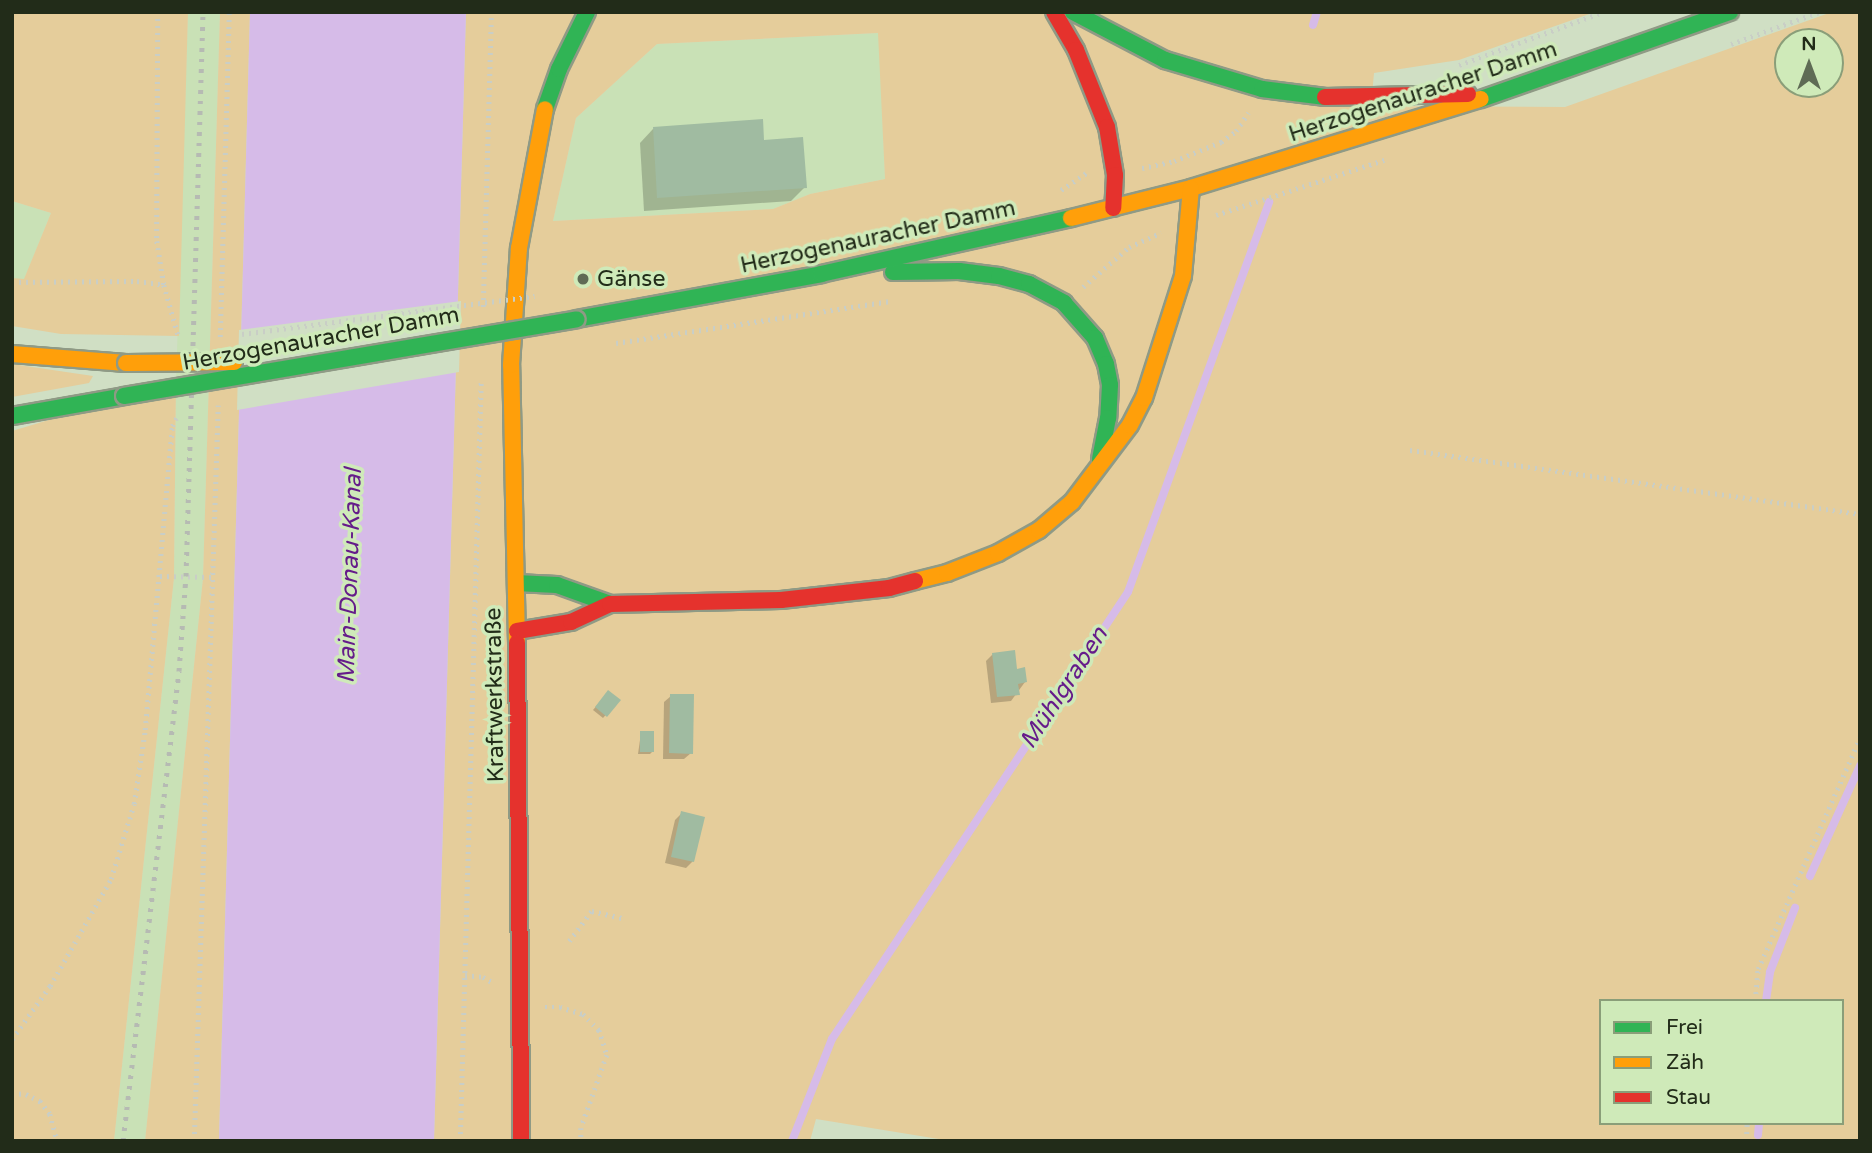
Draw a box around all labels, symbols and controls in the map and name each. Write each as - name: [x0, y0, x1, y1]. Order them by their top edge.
- north arrow: [1774, 28, 1844, 98]
- text: N: [1801, 33, 1817, 55]
- street label: Herzogenauracher Damm: [1285, 36, 1561, 148]
- street label: Herzogenauracher Damm: [738, 194, 1018, 280]
- place label: Gänse: [597, 265, 665, 293]
- marker: Gänse: [575, 271, 591, 287]
- street label: Herzogenauracher Damm: [180, 301, 462, 377]
- water label: Main-Donau-Kanal: [332, 468, 368, 684]
- street label: Kraftwerkstraße: [480, 607, 510, 783]
- water label: Mühlgraben: [1014, 622, 1114, 754]
- legend: [1599, 999, 1844, 1125]
- text: Frei: [1666, 1015, 1703, 1040]
- text: Zäh: [1666, 1050, 1704, 1075]
- text: Stau: [1666, 1085, 1711, 1110]

